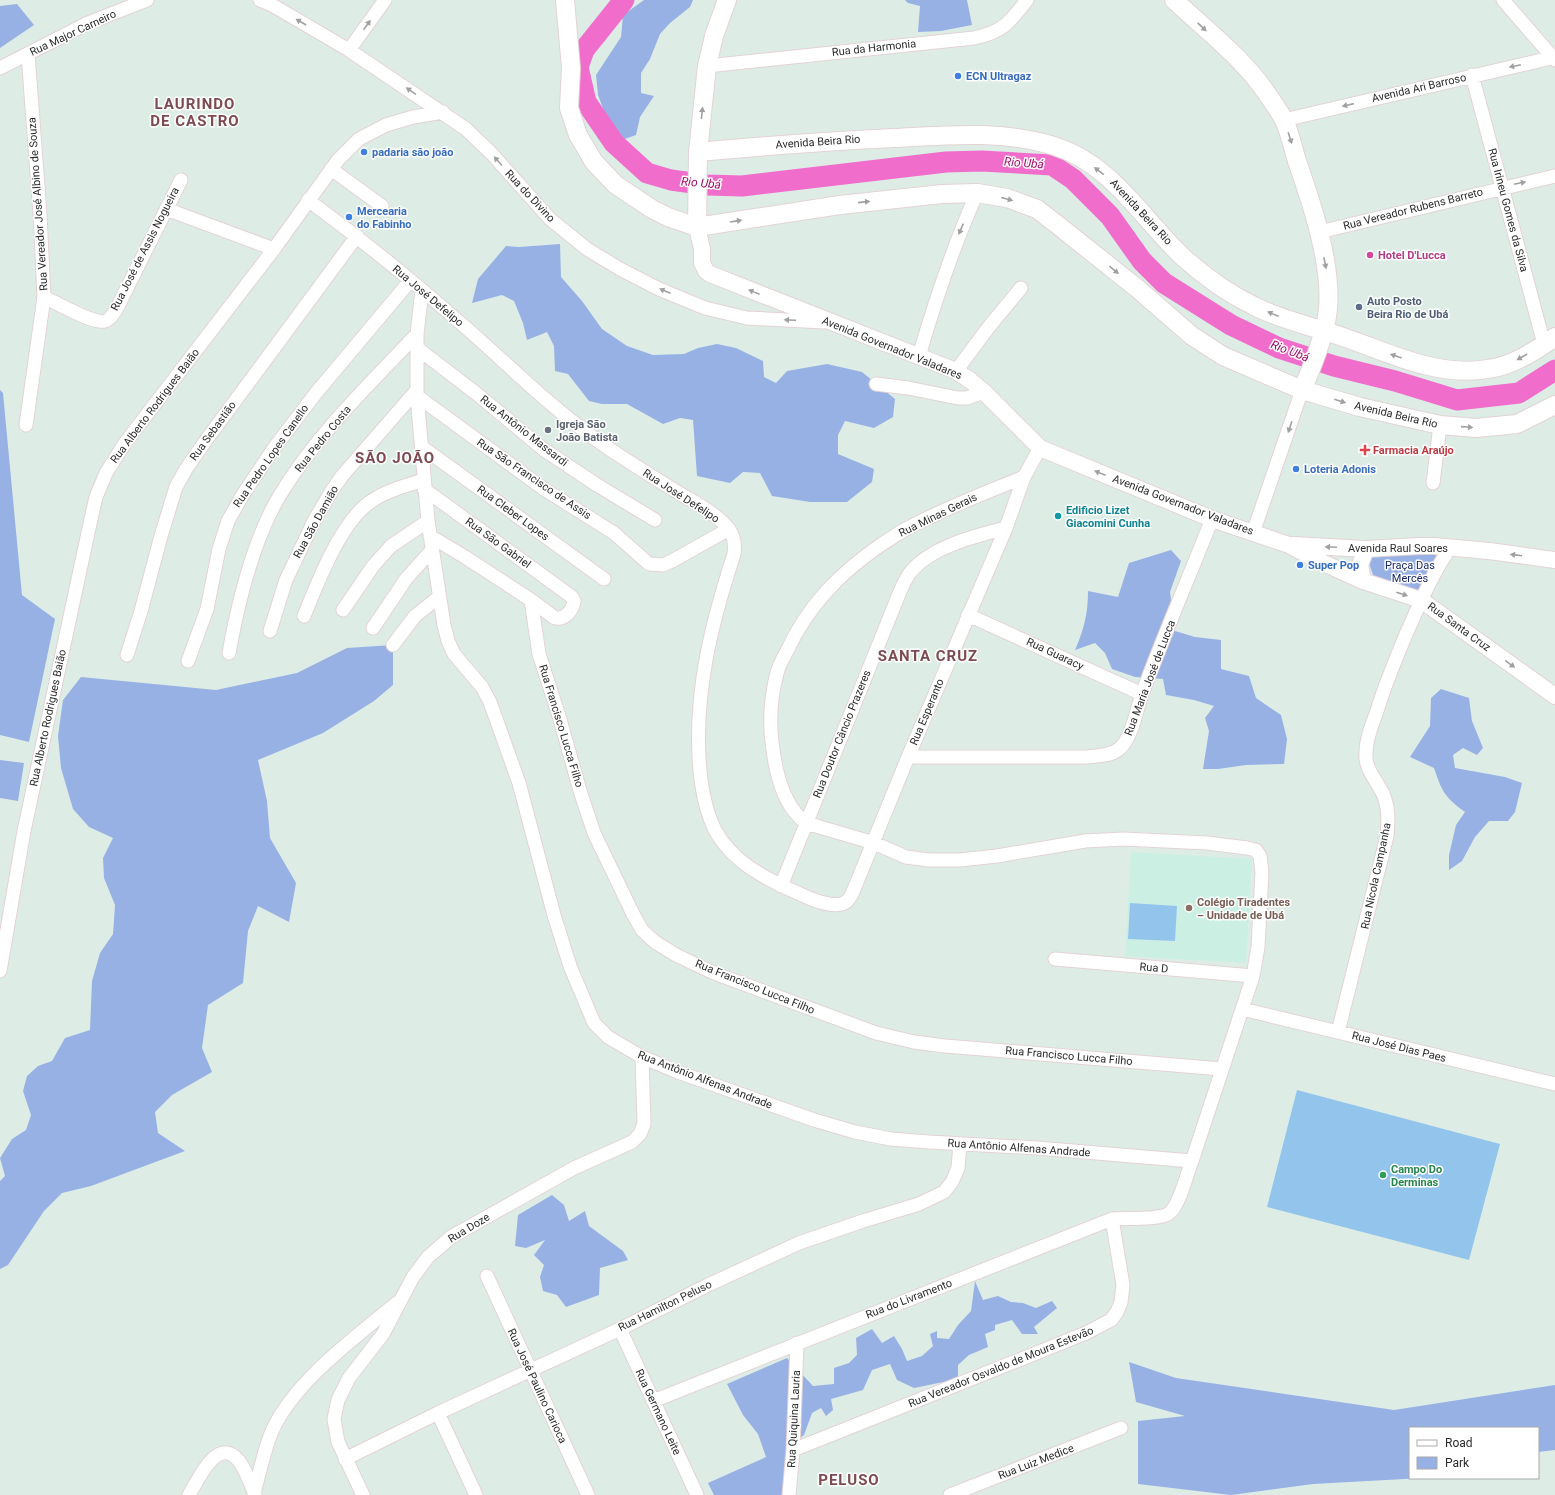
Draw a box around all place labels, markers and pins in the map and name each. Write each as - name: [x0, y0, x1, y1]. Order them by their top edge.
- place label: ECN Ultragaz: [966, 70, 1032, 83]
- marker: ECN Ultragaz: [953, 71, 963, 81]
- place label: padaria são joão: [372, 146, 453, 159]
- marker: padaria são joão: [359, 147, 369, 157]
- place label: Mercearia do Fabinho: [357, 205, 412, 231]
- marker: Mercearia do Fabinho: [344, 212, 354, 222]
- place label: Hotel D'Lucca: [1378, 249, 1446, 262]
- marker: Hotel D'Lucca: [1365, 250, 1375, 260]
- place label: Auto Posto Beira Rio de Ubá: [1367, 295, 1449, 321]
- marker: Auto Posto Beira Rio de Ubá: [1354, 302, 1364, 312]
- place label: Igreja São João Batista: [556, 418, 618, 444]
- marker: Igreja São João Batista: [543, 425, 553, 435]
- place label: Farmacia Araújo: [1373, 444, 1454, 457]
- marker: Farmacia Araújo: [1360, 445, 1370, 455]
- place label: Loteria Adonis: [1304, 463, 1376, 476]
- marker: Loteria Adonis: [1291, 464, 1301, 474]
- place label: Edificio Lizet Giacomini Cunha: [1066, 504, 1150, 530]
- marker: Edificio Lizet Giacomini Cunha: [1053, 511, 1063, 521]
- place label: Super Pop: [1308, 559, 1359, 572]
- marker: Super Pop: [1295, 560, 1305, 570]
- place label: Colégio Tiradentes – Unidade de Ubá: [1197, 896, 1291, 922]
- marker: Colégio Tiradentes – Unidade de Ubá: [1184, 903, 1194, 913]
- place label: Campo Do Derminas: [1391, 1163, 1442, 1189]
- marker: Campo Do Derminas: [1378, 1170, 1388, 1180]

